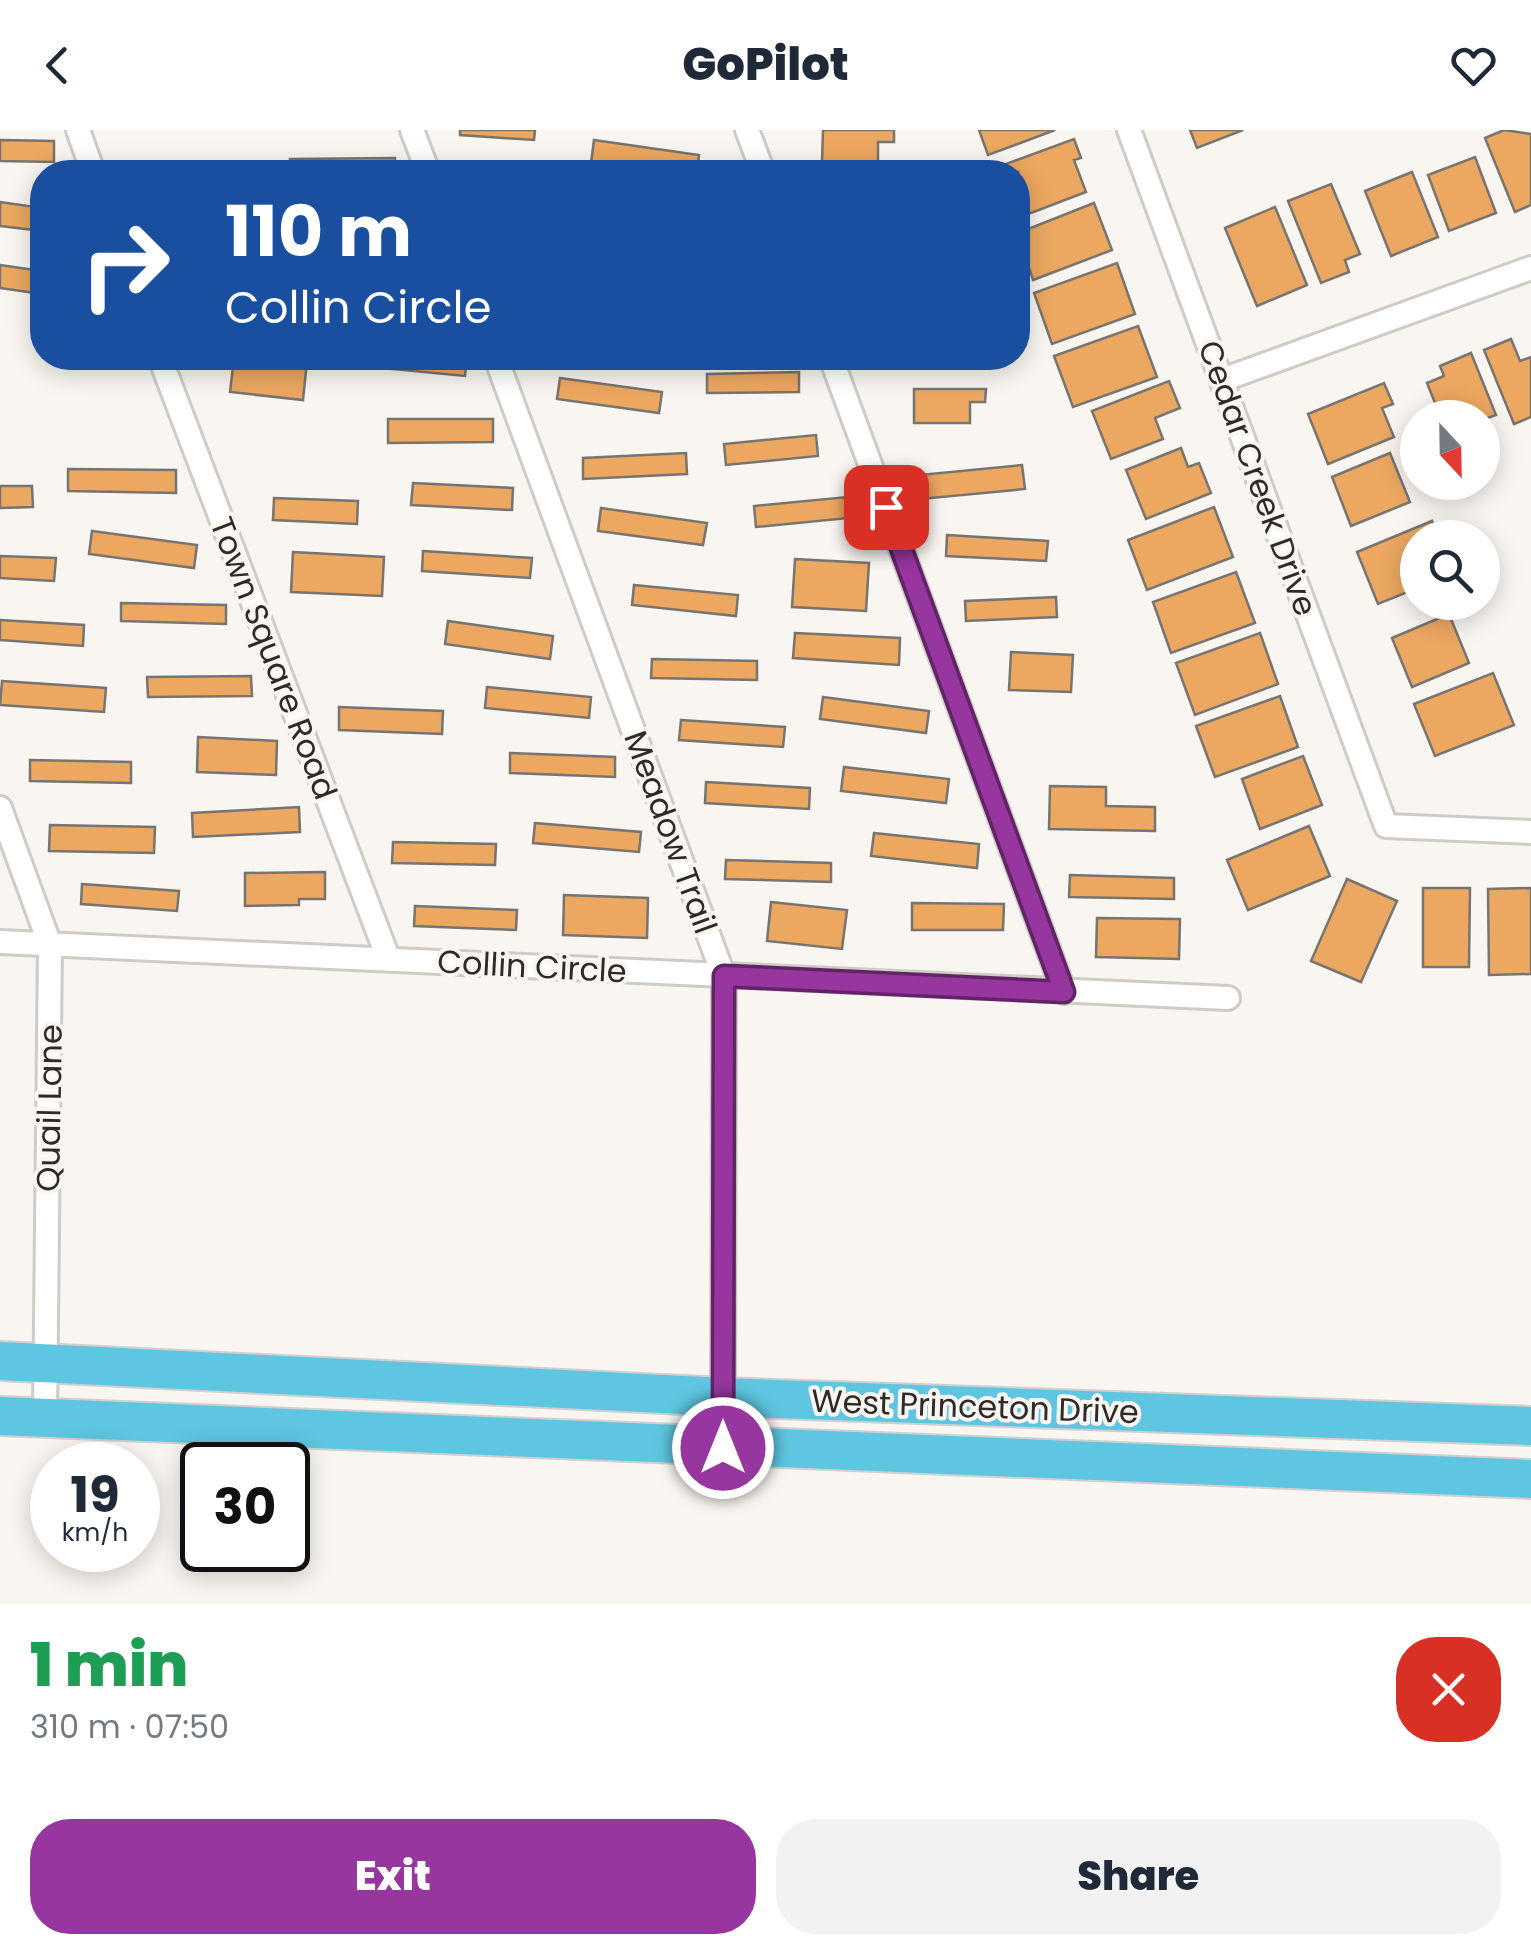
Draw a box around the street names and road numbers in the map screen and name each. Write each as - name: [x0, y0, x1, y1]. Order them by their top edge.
- street label: Cedar Creek Drive: [1187, 334, 1329, 622]
- street label: Town Square Road: [199, 510, 349, 806]
- street label: Meadow Trail: [614, 724, 728, 940]
- street label: Collin Circle: [436, 939, 628, 993]
- street label: Quail Lane: [25, 1024, 73, 1192]
- street label: West Princeton Drive: [811, 1378, 1139, 1434]

